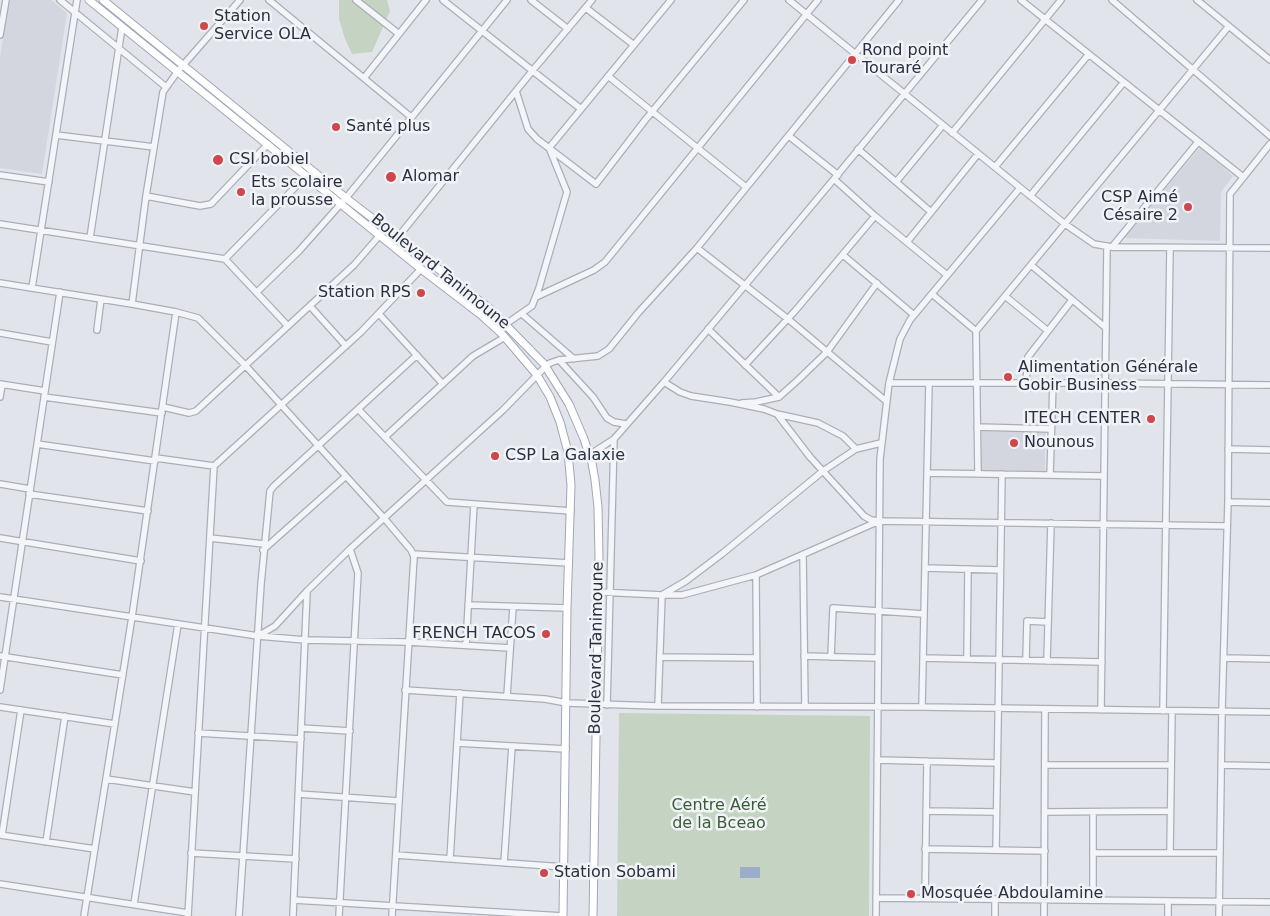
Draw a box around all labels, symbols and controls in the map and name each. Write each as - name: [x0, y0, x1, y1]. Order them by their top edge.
- place label: Station Service OLA: [214, 7, 311, 45]
- marker: Station Service OLA: [198, 20, 210, 32]
- place label: Rond point Touraré: [862, 41, 948, 79]
- marker: Rond point Touraré: [846, 54, 858, 66]
- place label: Santé plus: [346, 117, 430, 137]
- marker: Santé plus: [330, 121, 342, 133]
- place label: CSI bobiel: [229, 150, 309, 170]
- marker: CSI bobiel: [211, 153, 225, 167]
- place label: Alomar: [402, 167, 459, 187]
- marker: Alomar: [384, 170, 398, 184]
- place label: Ets scolaire la prousse: [251, 173, 342, 211]
- marker: Ets scolaire la prousse: [235, 186, 247, 198]
- place label: CSP Aimé Césaire 2: [1101, 188, 1178, 226]
- marker: CSP Aimé Césaire 2: [1182, 201, 1194, 213]
- street label: Boulevard Tanimoune: [367, 210, 513, 334]
- place label: Station RPS: [318, 283, 411, 303]
- marker: Station RPS: [415, 287, 427, 299]
- place label: Alimentation Générale Gobir Business: [1018, 358, 1198, 396]
- marker: Alimentation Générale Gobir Business: [1002, 371, 1014, 383]
- place label: ITECH CENTER: [1024, 409, 1141, 429]
- marker: ITECH CENTER: [1145, 413, 1157, 425]
- place label: Nounous: [1024, 433, 1094, 453]
- marker: Nounous: [1008, 437, 1020, 449]
- place label: CSP La Galaxie: [505, 446, 625, 466]
- marker: CSP La Galaxie: [489, 450, 501, 462]
- street label: Boulevard Tanimoune: [586, 561, 608, 735]
- place label: FRENCH TACOS: [412, 624, 536, 644]
- marker: FRENCH TACOS: [540, 628, 552, 640]
- park label: Centre Aéré de la Bceao: [671, 796, 767, 834]
- place label: Station Sobami: [554, 863, 676, 883]
- marker: Station Sobami: [538, 867, 550, 879]
- place label: Mosquée Abdoulamine: [921, 884, 1103, 904]
- marker: Mosquée Abdoulamine: [905, 888, 917, 900]

